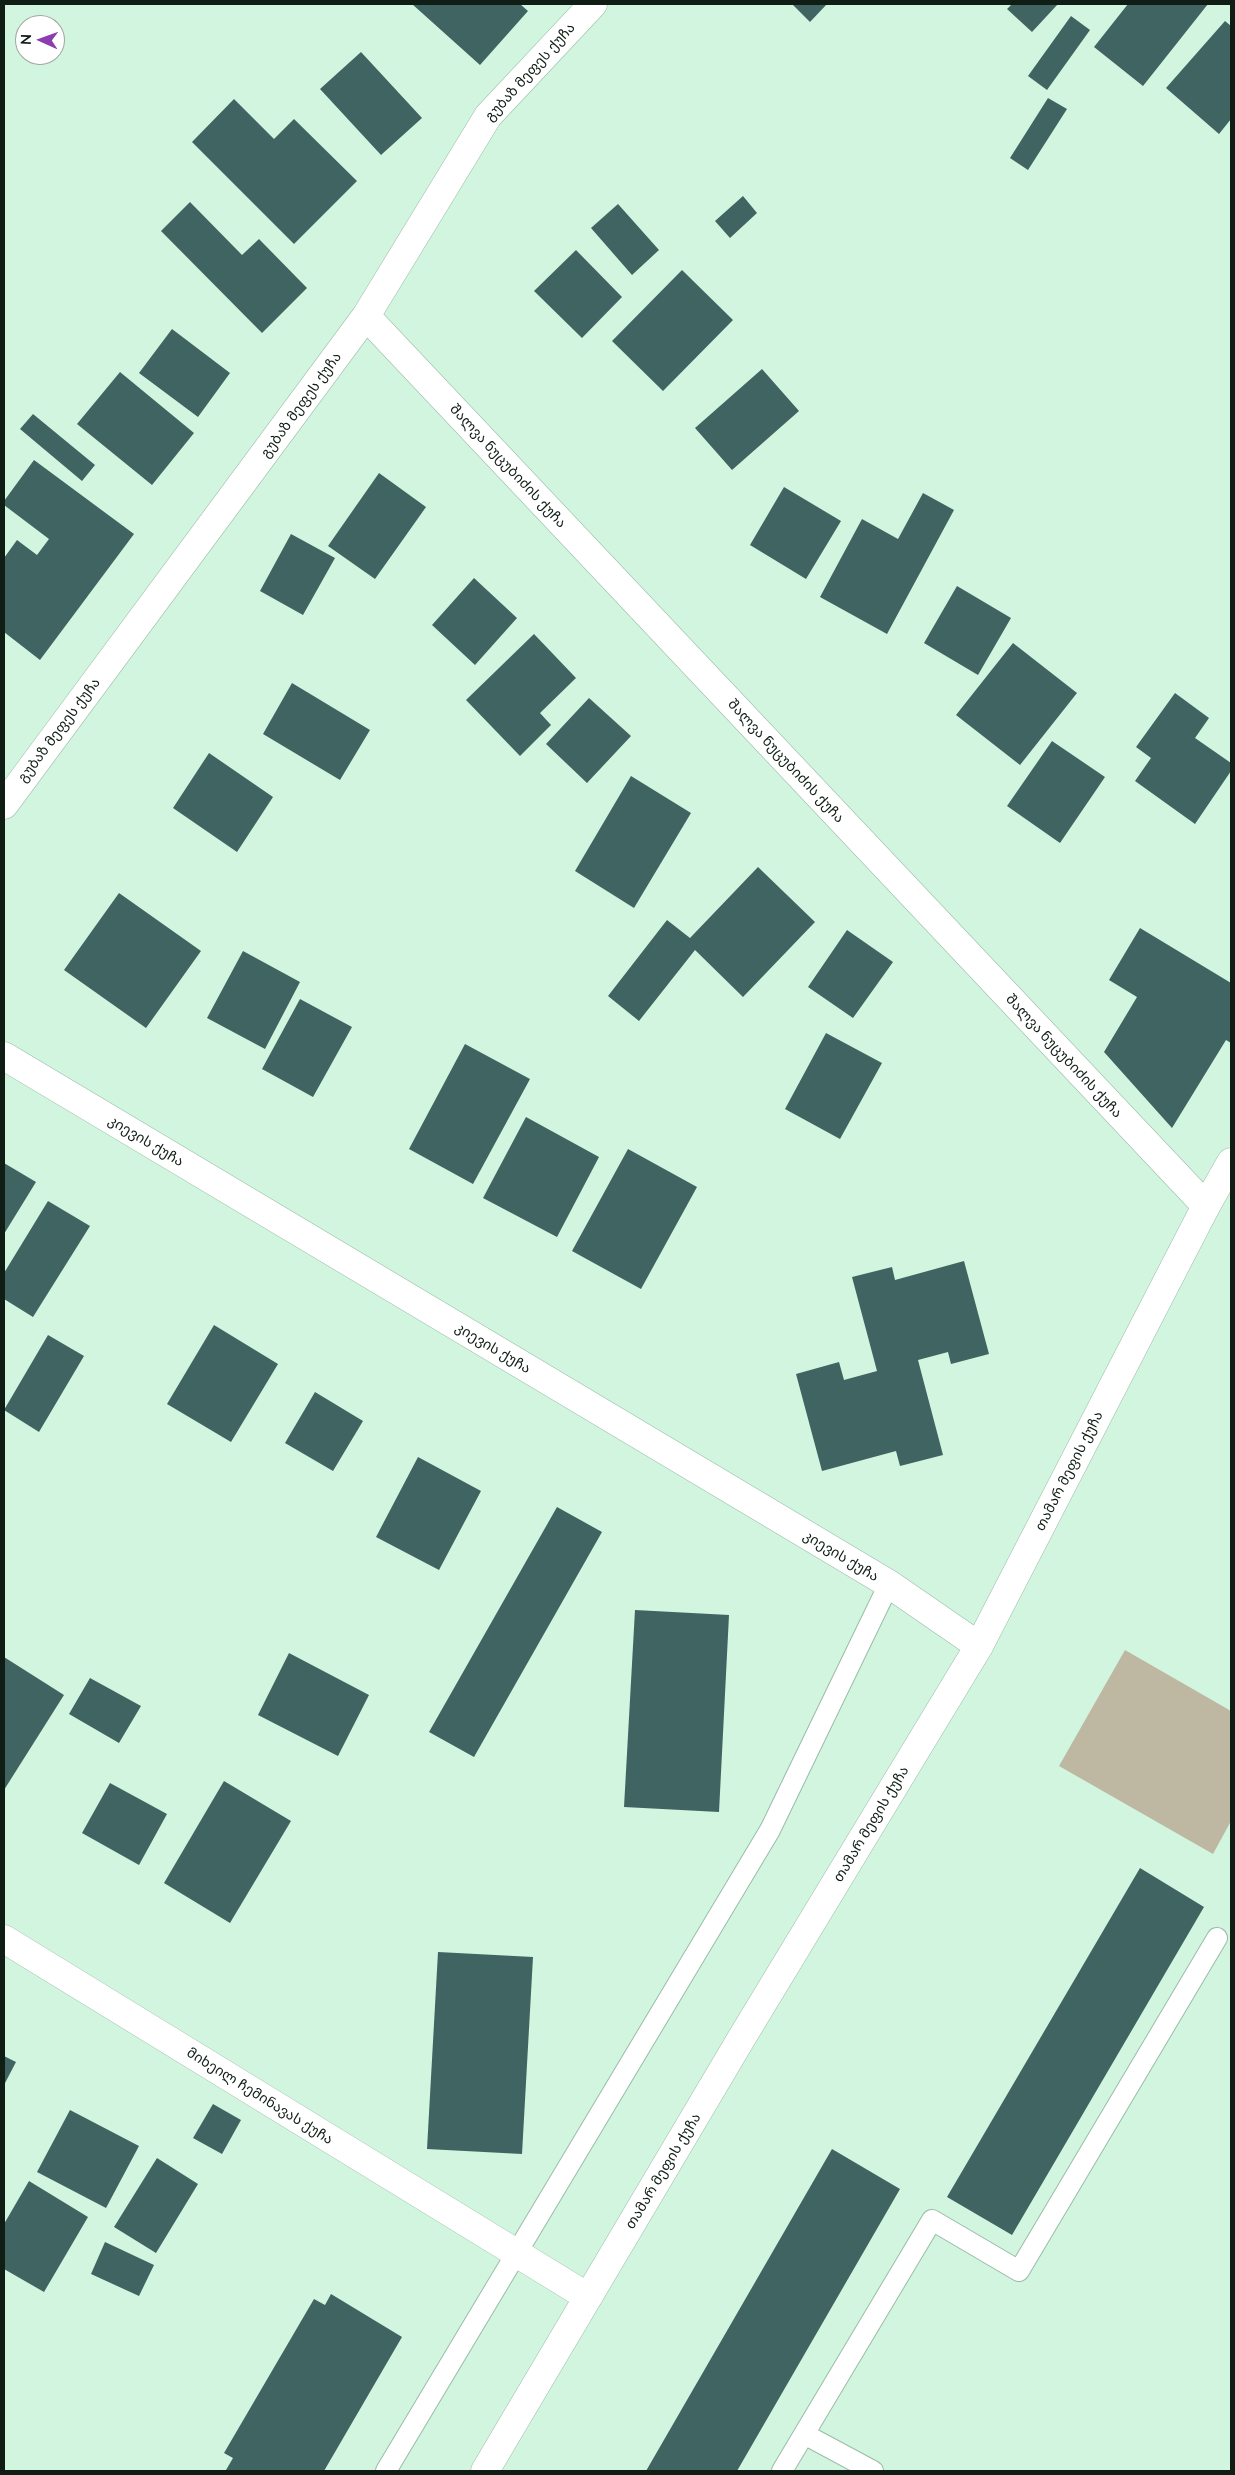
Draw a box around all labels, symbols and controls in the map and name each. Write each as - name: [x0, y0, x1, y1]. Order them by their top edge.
- north arrow: [15, 15, 65, 65]
- street label: გუბაზ მეფეს ქუჩა: [482, 19, 578, 125]
- text: N: [17, 34, 34, 45]
- street label: გუბაზ მეფეს ქუჩა: [257, 349, 345, 461]
- street label: შალვა ნუცუბიძის ქუჩა: [446, 401, 570, 531]
- street label: გუბაზ მეფეს ქუჩა: [14, 675, 104, 785]
- street label: შალვა ნუცუბიძის ქუჩა: [724, 696, 848, 826]
- street label: შალვა ნუცუბიძის ქუჩა: [1002, 991, 1126, 1121]
- street label: კიევის ქუჩა: [105, 1112, 187, 1170]
- street label: კიევის ქუჩა: [452, 1319, 534, 1377]
- street label: თამარ მეფის ქუჩა: [1031, 1408, 1107, 1534]
- street label: კიევის ქუჩა: [800, 1527, 882, 1585]
- street label: თამარ მეფის ქუჩა: [830, 1763, 912, 1885]
- street label: მიხეილ ჩემინავას ქუჩა: [184, 2044, 336, 2148]
- street label: თამარ მეფის ქუჩა: [622, 2110, 704, 2232]

